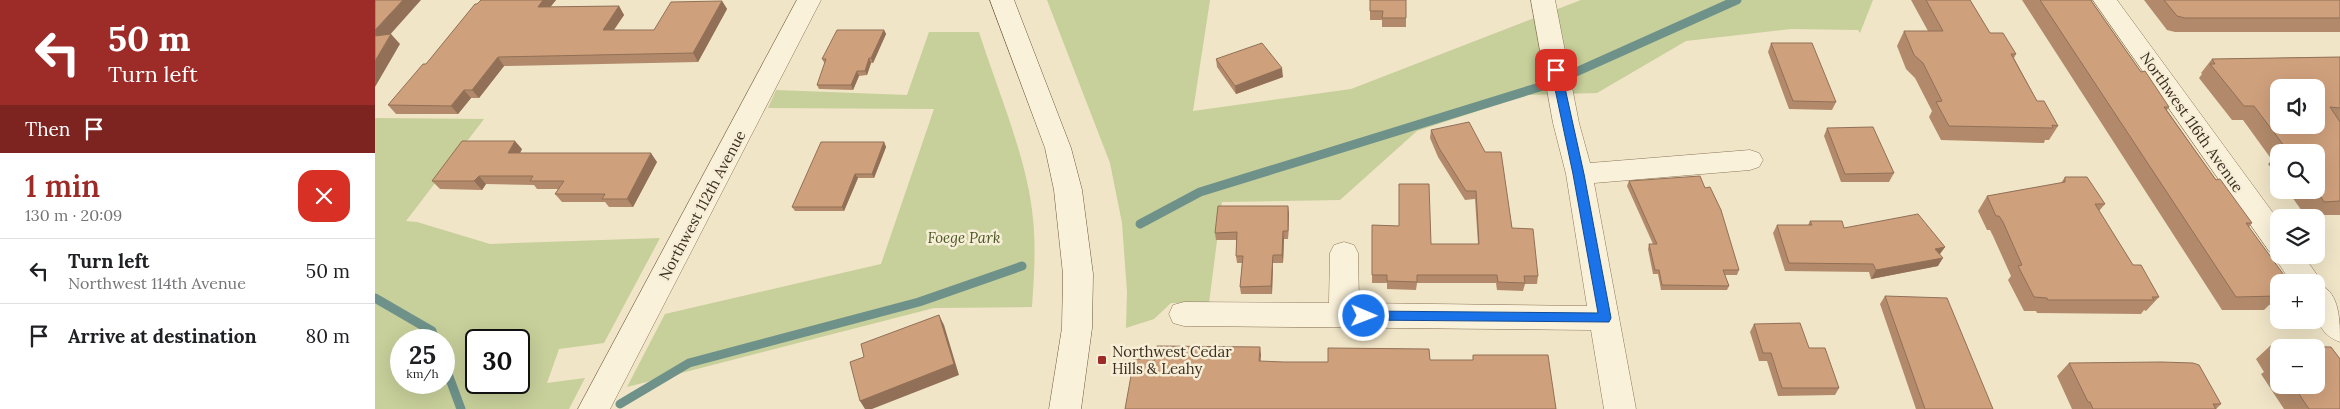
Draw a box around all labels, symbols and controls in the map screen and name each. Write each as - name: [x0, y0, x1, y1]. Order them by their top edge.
- text: 50 m: [108, 16, 191, 61]
- icon: left: [25, 20, 90, 85]
- street label: Northwest 116th Avenue: [2136, 48, 2248, 196]
- pin: [1535, 49, 1577, 91]
- icon: arrive: [1542, 56, 1570, 84]
- text: Turn left: [108, 60, 198, 88]
- map controls: [2270, 79, 2325, 394]
- button: sound: [2270, 79, 2325, 134]
- icon: arrive: [80, 115, 108, 143]
- text: Then: [25, 117, 70, 141]
- street label: Northwest 112th Avenue: [654, 127, 750, 283]
- button: search: [2270, 144, 2325, 199]
- text: 1 min: [25, 167, 100, 205]
- button: close: [298, 170, 350, 222]
- text: 130 m · 20:09: [25, 205, 122, 225]
- button: layers: [2270, 209, 2325, 264]
- park label: Foege Park: [928, 228, 1001, 247]
- text: Turn left: [68, 249, 149, 273]
- icon: left: [25, 257, 53, 285]
- text: 50 m: [306, 259, 350, 283]
- text: Northwest 114th Avenue: [68, 273, 246, 293]
- button: +: [2270, 274, 2325, 329]
- position arrow: [1337, 289, 1389, 341]
- icon: arrive: [25, 322, 53, 350]
- text: Arrive at destination: [68, 324, 257, 348]
- text: 80 m: [306, 324, 350, 348]
- speed limit sign: 30: [465, 329, 530, 394]
- text: 25: [409, 339, 436, 371]
- button: −: [2270, 339, 2325, 394]
- place label: Northwest Cedar Hills & Leahy: [1112, 342, 1232, 378]
- marker: Northwest Cedar Hills & Leahy: [1096, 354, 1108, 366]
- text: km/h: [406, 366, 439, 381]

